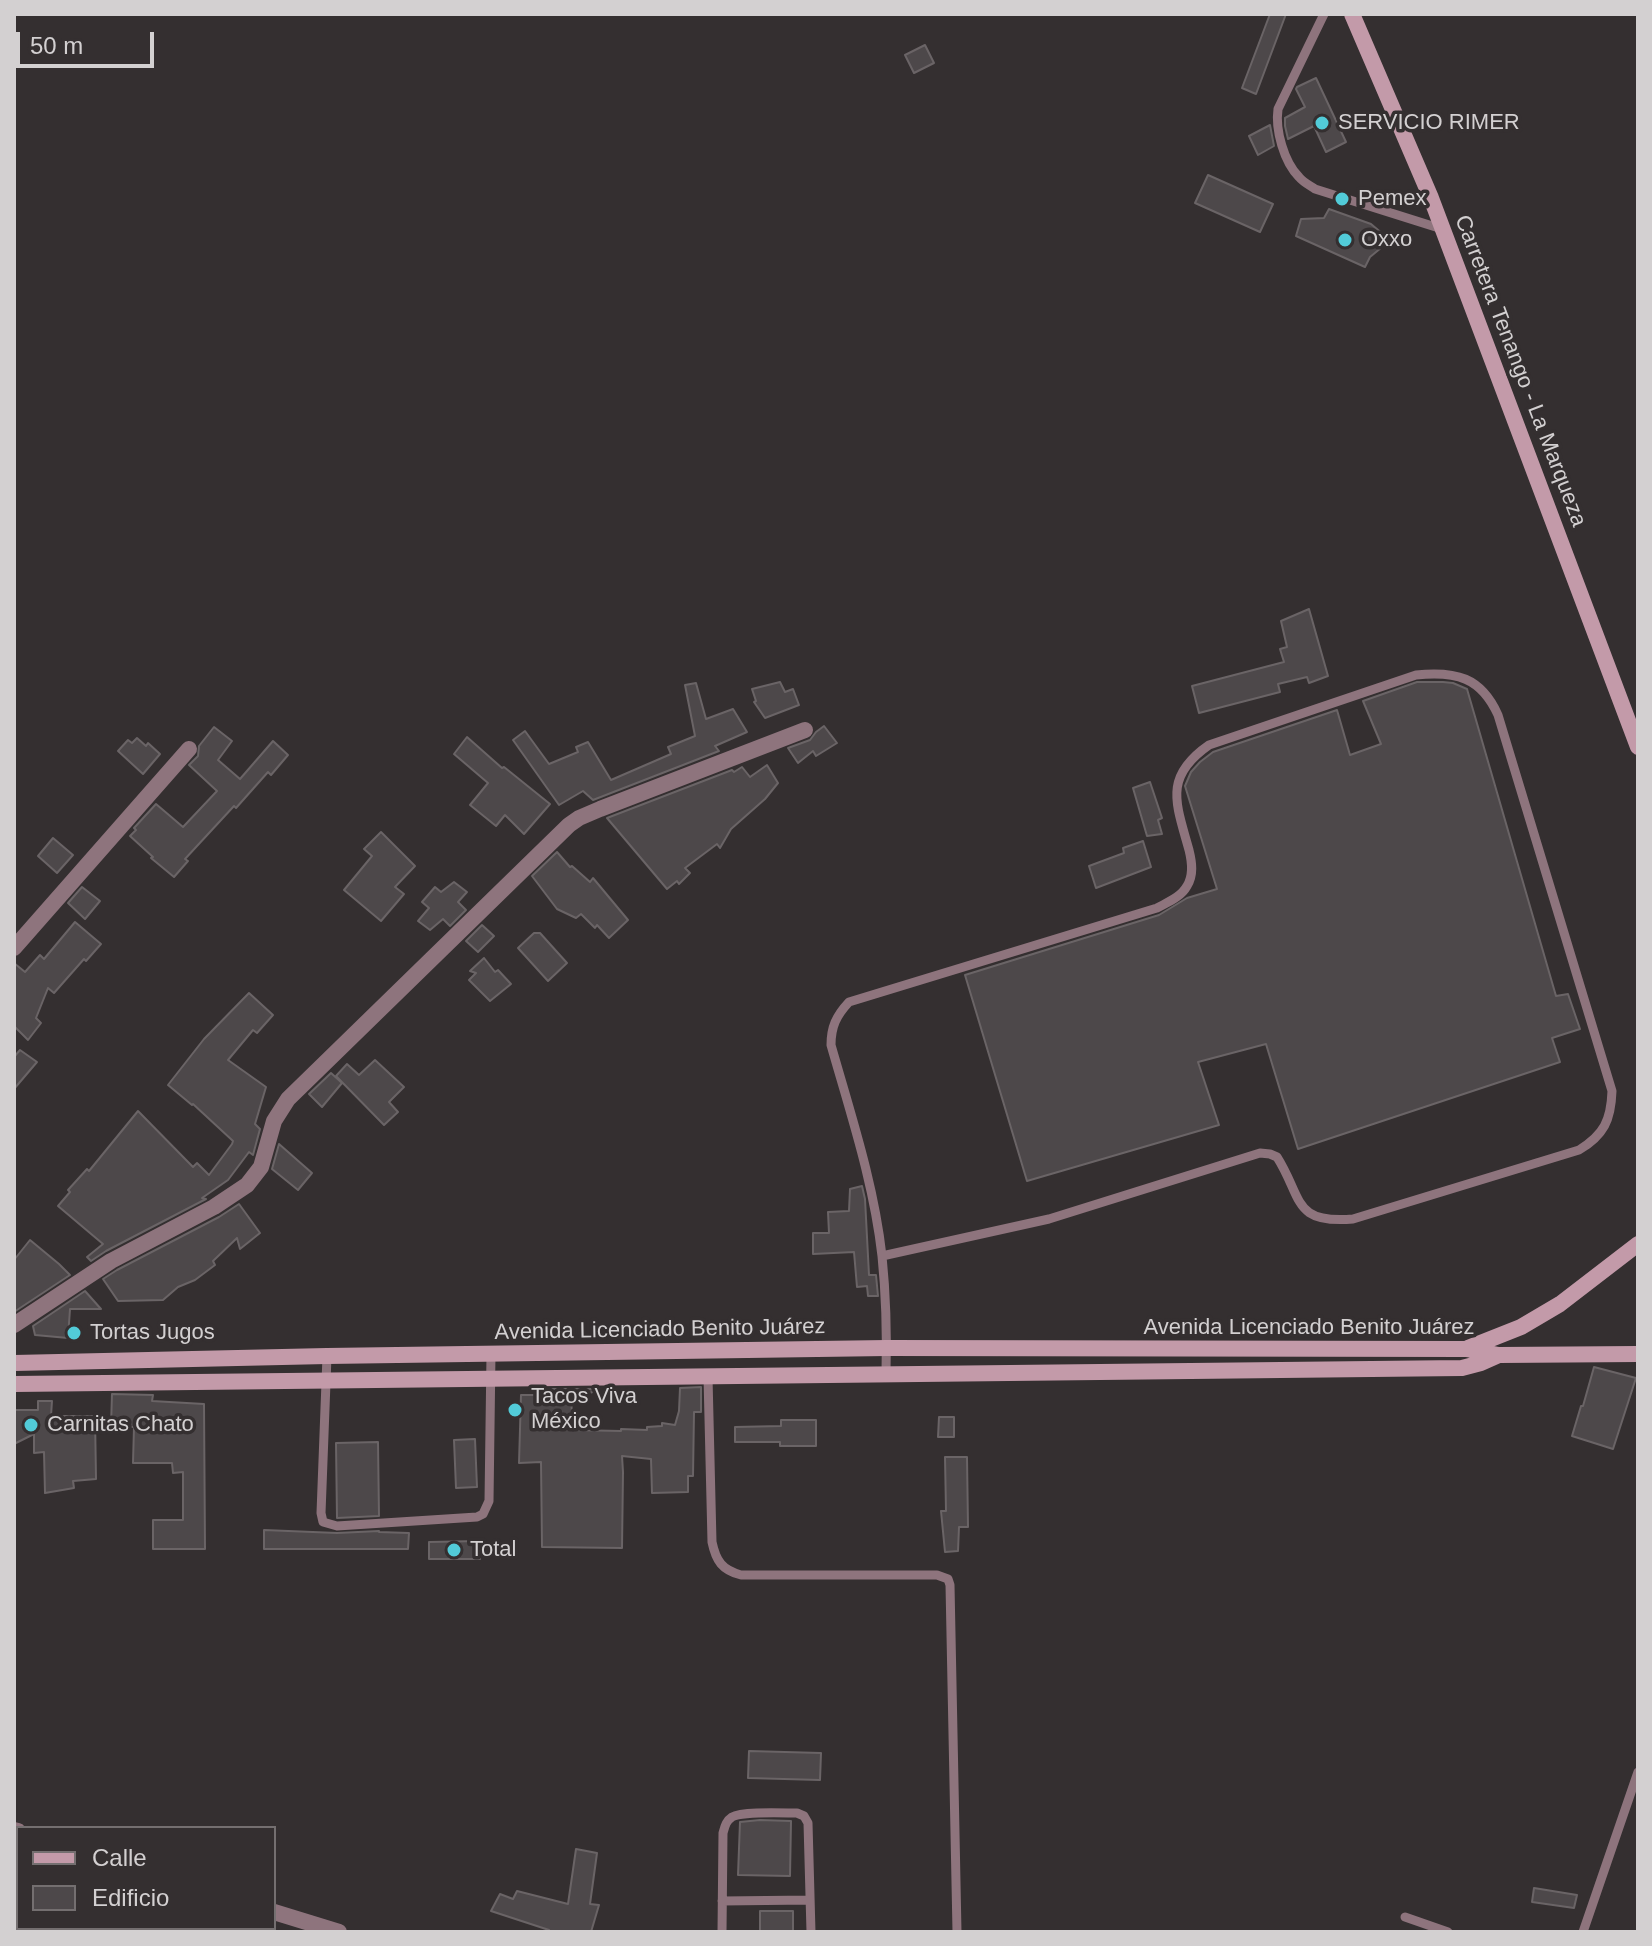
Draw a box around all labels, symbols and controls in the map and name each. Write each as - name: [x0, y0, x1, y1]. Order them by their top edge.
- scale bar: [20, 16, 158, 66]
- text: 50 m: [30, 32, 83, 59]
- place label: SERVICIO RIMER: [1338, 110, 1520, 136]
- marker: SERVICIO RIMER: [1313, 114, 1331, 132]
- place label: Pemex: [1358, 186, 1426, 212]
- marker: Pemex: [1333, 190, 1351, 208]
- street label: Carretera Tenango - La Marqueza: [1448, 212, 1592, 530]
- place label: Oxxo: [1361, 227, 1412, 253]
- marker: Oxxo: [1336, 231, 1354, 249]
- street label: Avenida Licenciado Benito Juárez: [494, 1314, 826, 1346]
- street label: Avenida Licenciado Benito Juárez: [1143, 1315, 1475, 1341]
- place label: Tortas Jugos: [90, 1320, 215, 1346]
- marker: Tortas Jugos: [65, 1324, 83, 1342]
- place label: Tacos Viva México: [531, 1384, 637, 1436]
- marker: Tacos Viva México: [506, 1401, 524, 1419]
- place label: Carnitas Chato: [47, 1412, 194, 1438]
- marker: Carnitas Chato: [22, 1416, 40, 1434]
- place label: Total: [470, 1537, 516, 1563]
- marker: Total: [445, 1541, 463, 1559]
- legend: [16, 1826, 276, 1930]
- text: Calle: [92, 1844, 147, 1871]
- text: Edificio: [92, 1884, 169, 1911]

